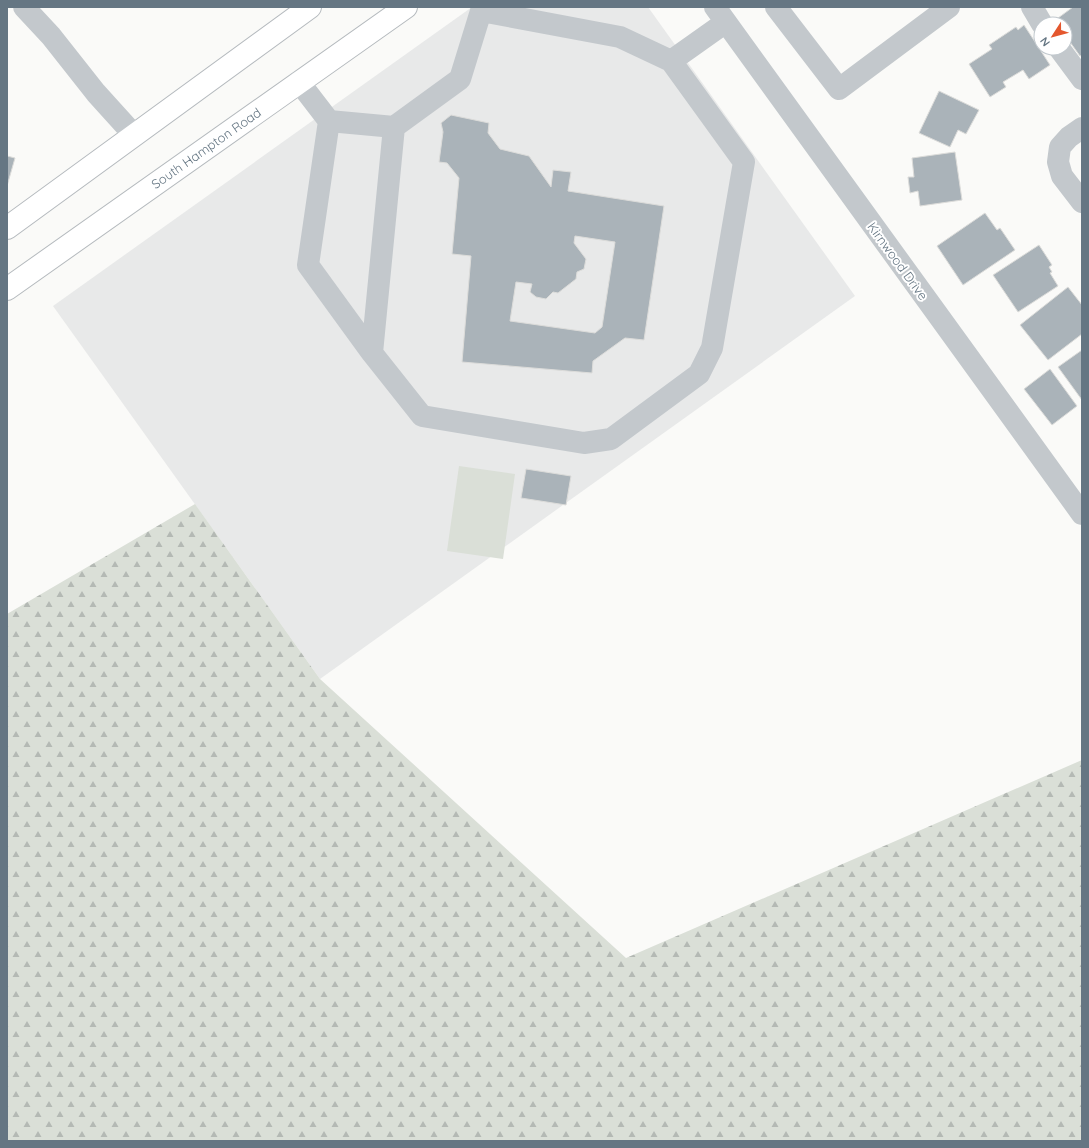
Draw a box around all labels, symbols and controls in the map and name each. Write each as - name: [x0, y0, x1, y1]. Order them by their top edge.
- north arrow: [1033, 16, 1073, 56]
- text: N: [1037, 34, 1053, 49]
- street label: South Hampton Road: [148, 104, 264, 192]
- street label: Kirnwood Drive: [864, 219, 932, 303]

